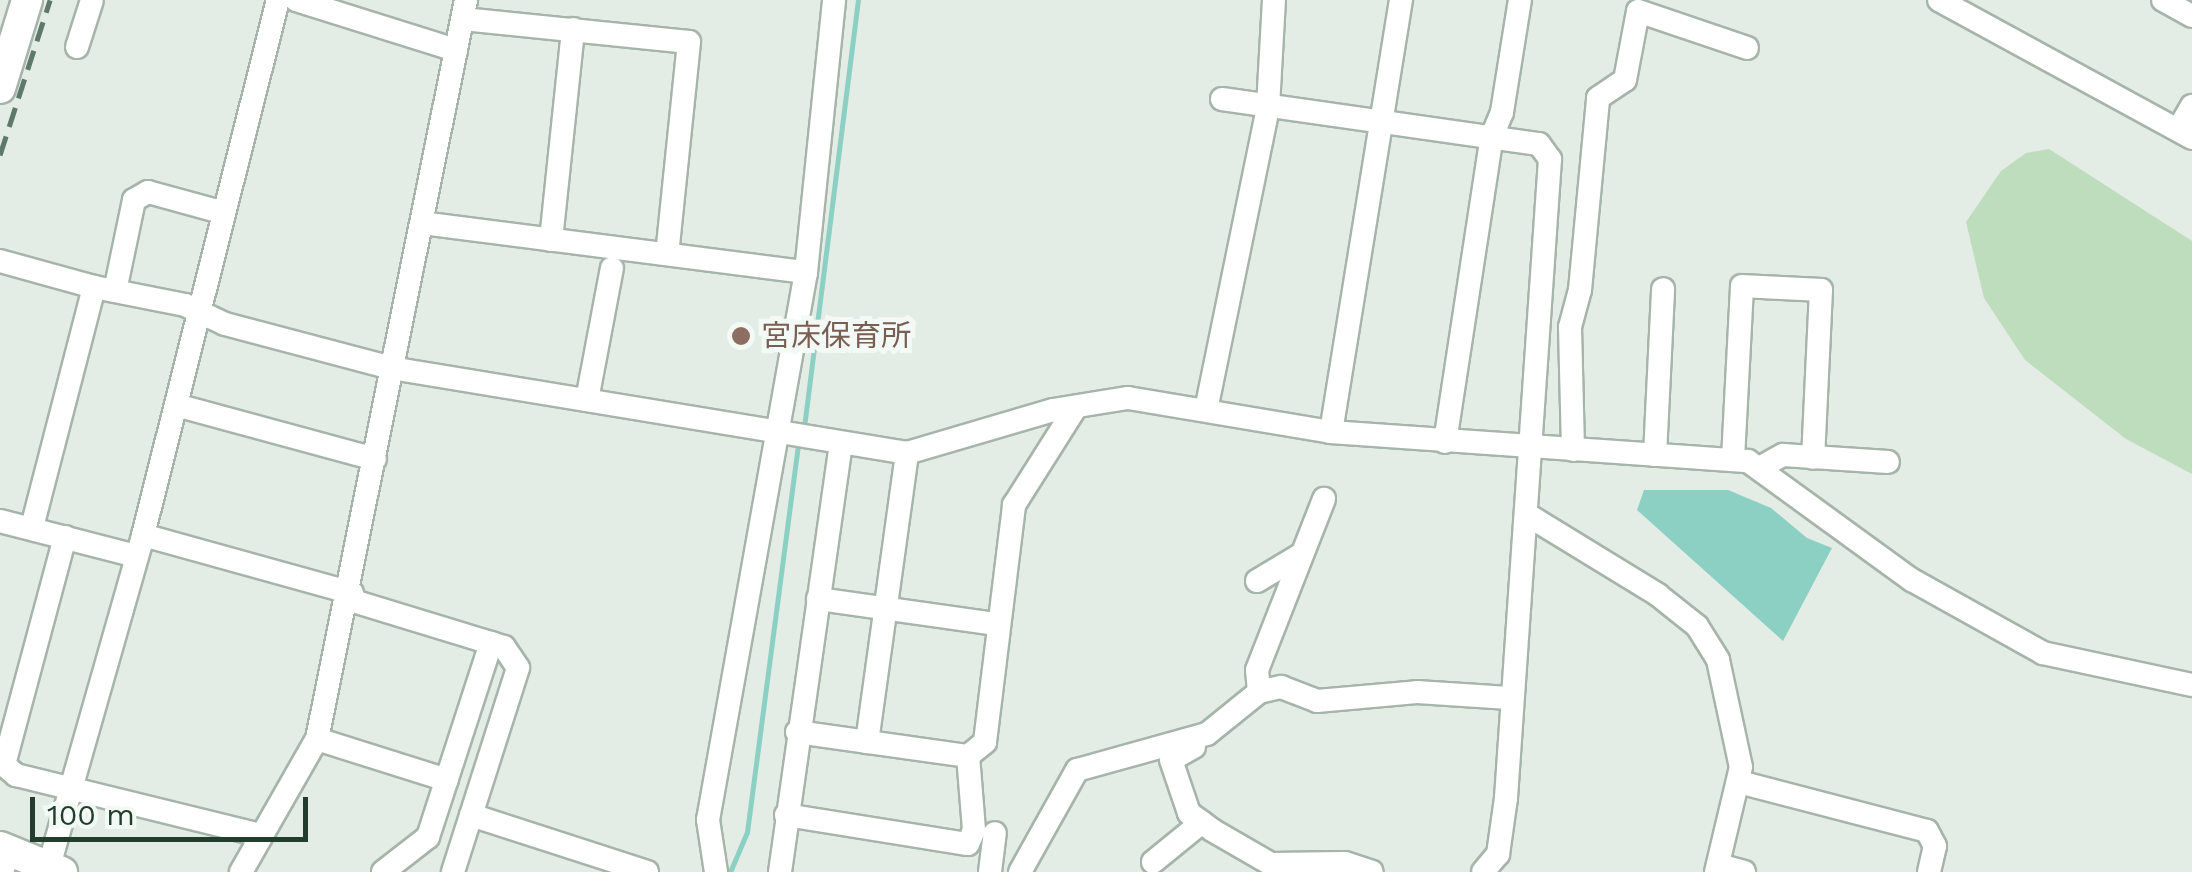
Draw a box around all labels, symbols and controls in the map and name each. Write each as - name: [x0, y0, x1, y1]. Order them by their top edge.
- place label: 宮床保育所: [761, 318, 911, 354]
- marker: 宮床保育所: [730, 325, 752, 347]
- scale bar: [35, 777, 312, 839]
- text: 100 m: [47, 797, 135, 832]

